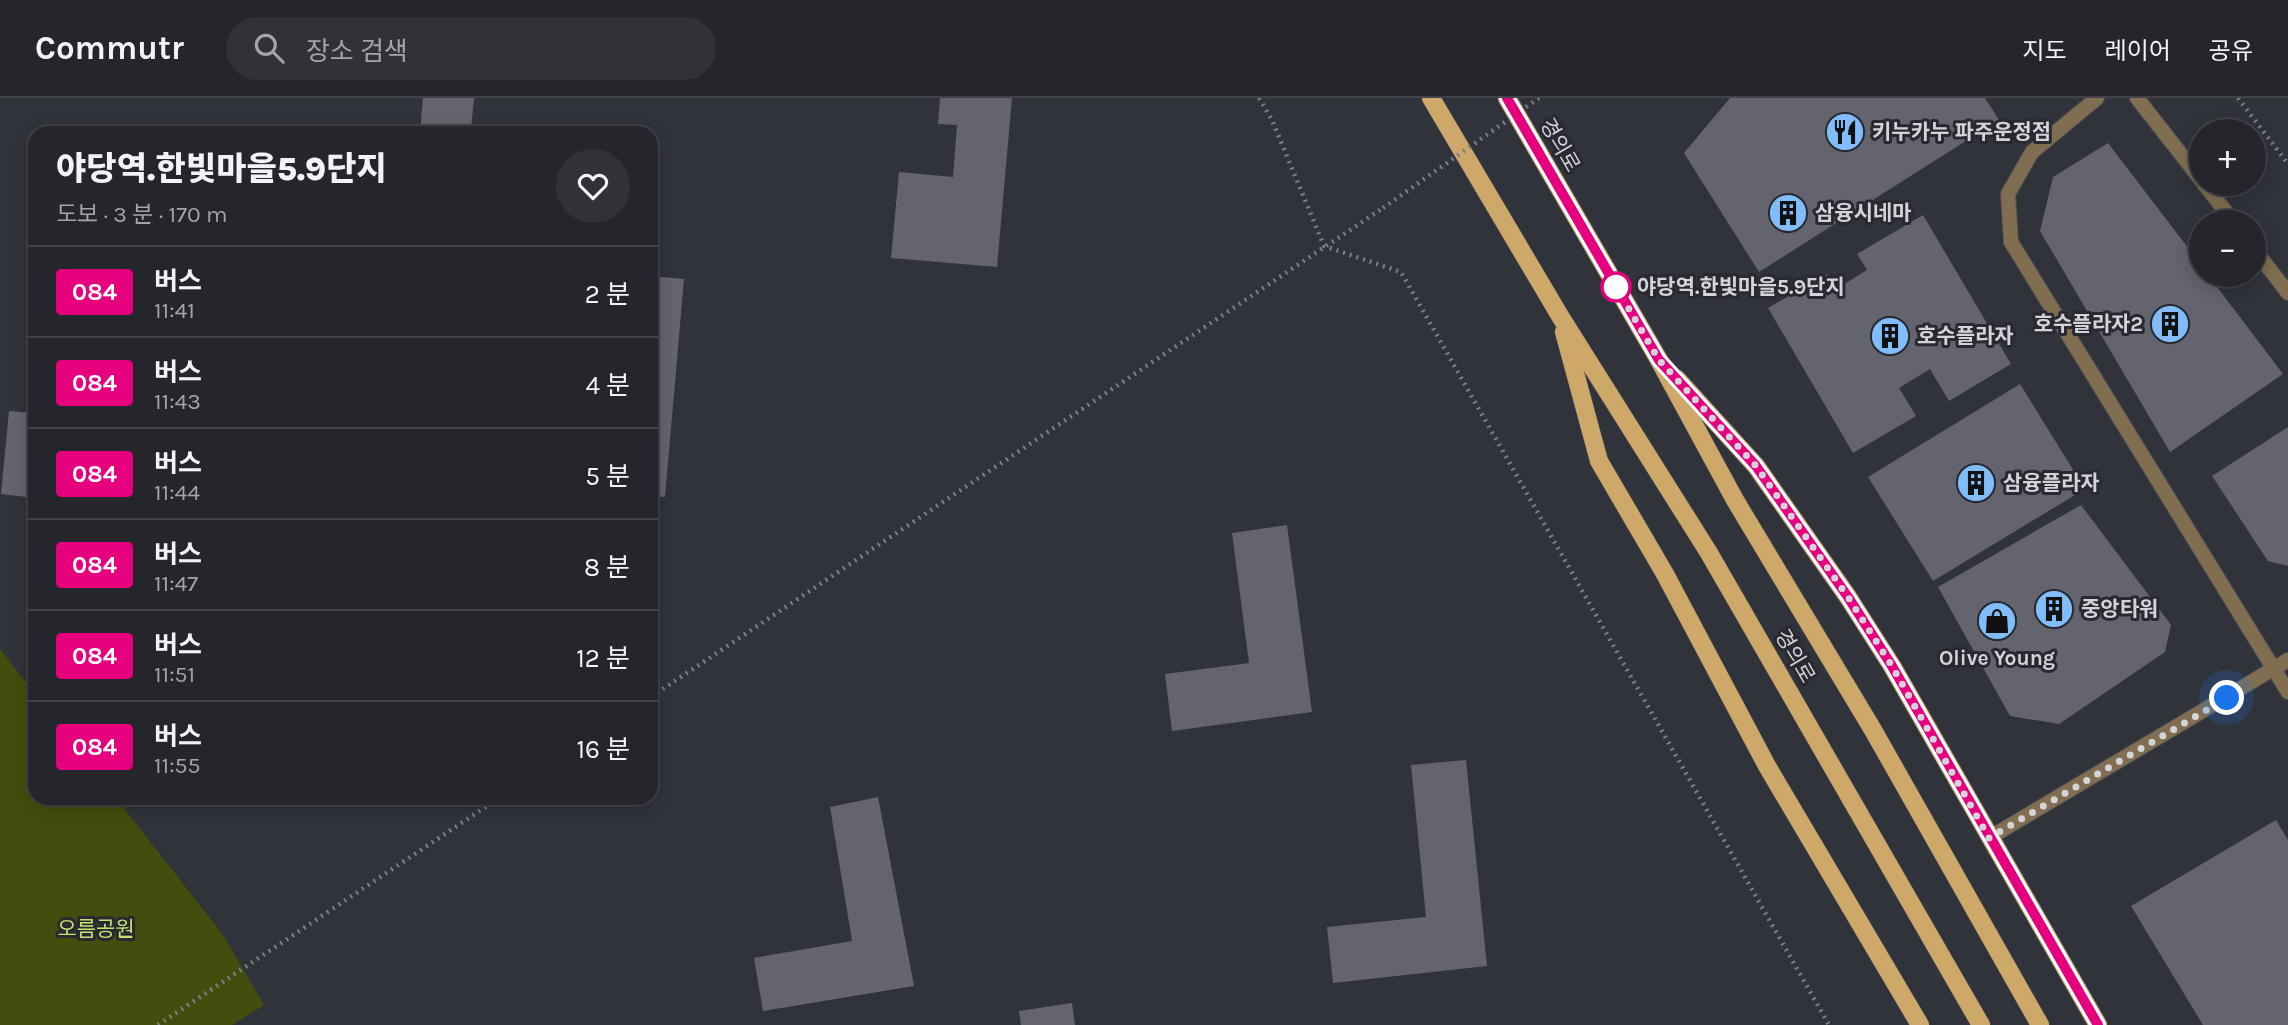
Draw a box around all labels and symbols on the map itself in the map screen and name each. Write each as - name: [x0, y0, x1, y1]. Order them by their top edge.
- restaurant icon: 키누카누 파주운정점: [1824, 111, 1866, 153]
- street label: 경의로: [1535, 114, 1585, 176]
- place label: 키누카누 파주운정점: [1872, 120, 2051, 144]
- building icon: 삼융시네마: [1767, 192, 1809, 234]
- place label: 삼융시네마: [1815, 201, 1912, 225]
- marker: 야당역.한빛마을5.9단지: [1601, 272, 1631, 302]
- place label: 야당역.한빛마을5.9단지: [1637, 275, 1845, 299]
- building icon: 호수플라자2: [2149, 303, 2191, 345]
- place label: 호수플라자2: [2034, 312, 2143, 336]
- building icon: 호수플라자: [1869, 315, 1911, 357]
- place label: 호수플라자: [1917, 324, 2014, 348]
- building icon: 삼융플라자: [1955, 462, 1997, 504]
- place label: 삼융플라자: [2003, 471, 2100, 495]
- building icon: 중앙타워: [2033, 588, 2075, 630]
- place label: 중앙타워: [2081, 597, 2158, 621]
- shop icon: Olive Young: [1976, 600, 2018, 642]
- street label: 경의로: [1770, 625, 1820, 687]
- place label: Olive Young: [1939, 646, 2055, 670]
- your location: [2209, 680, 2244, 715]
- park label: 오름공원: [57, 917, 135, 941]

